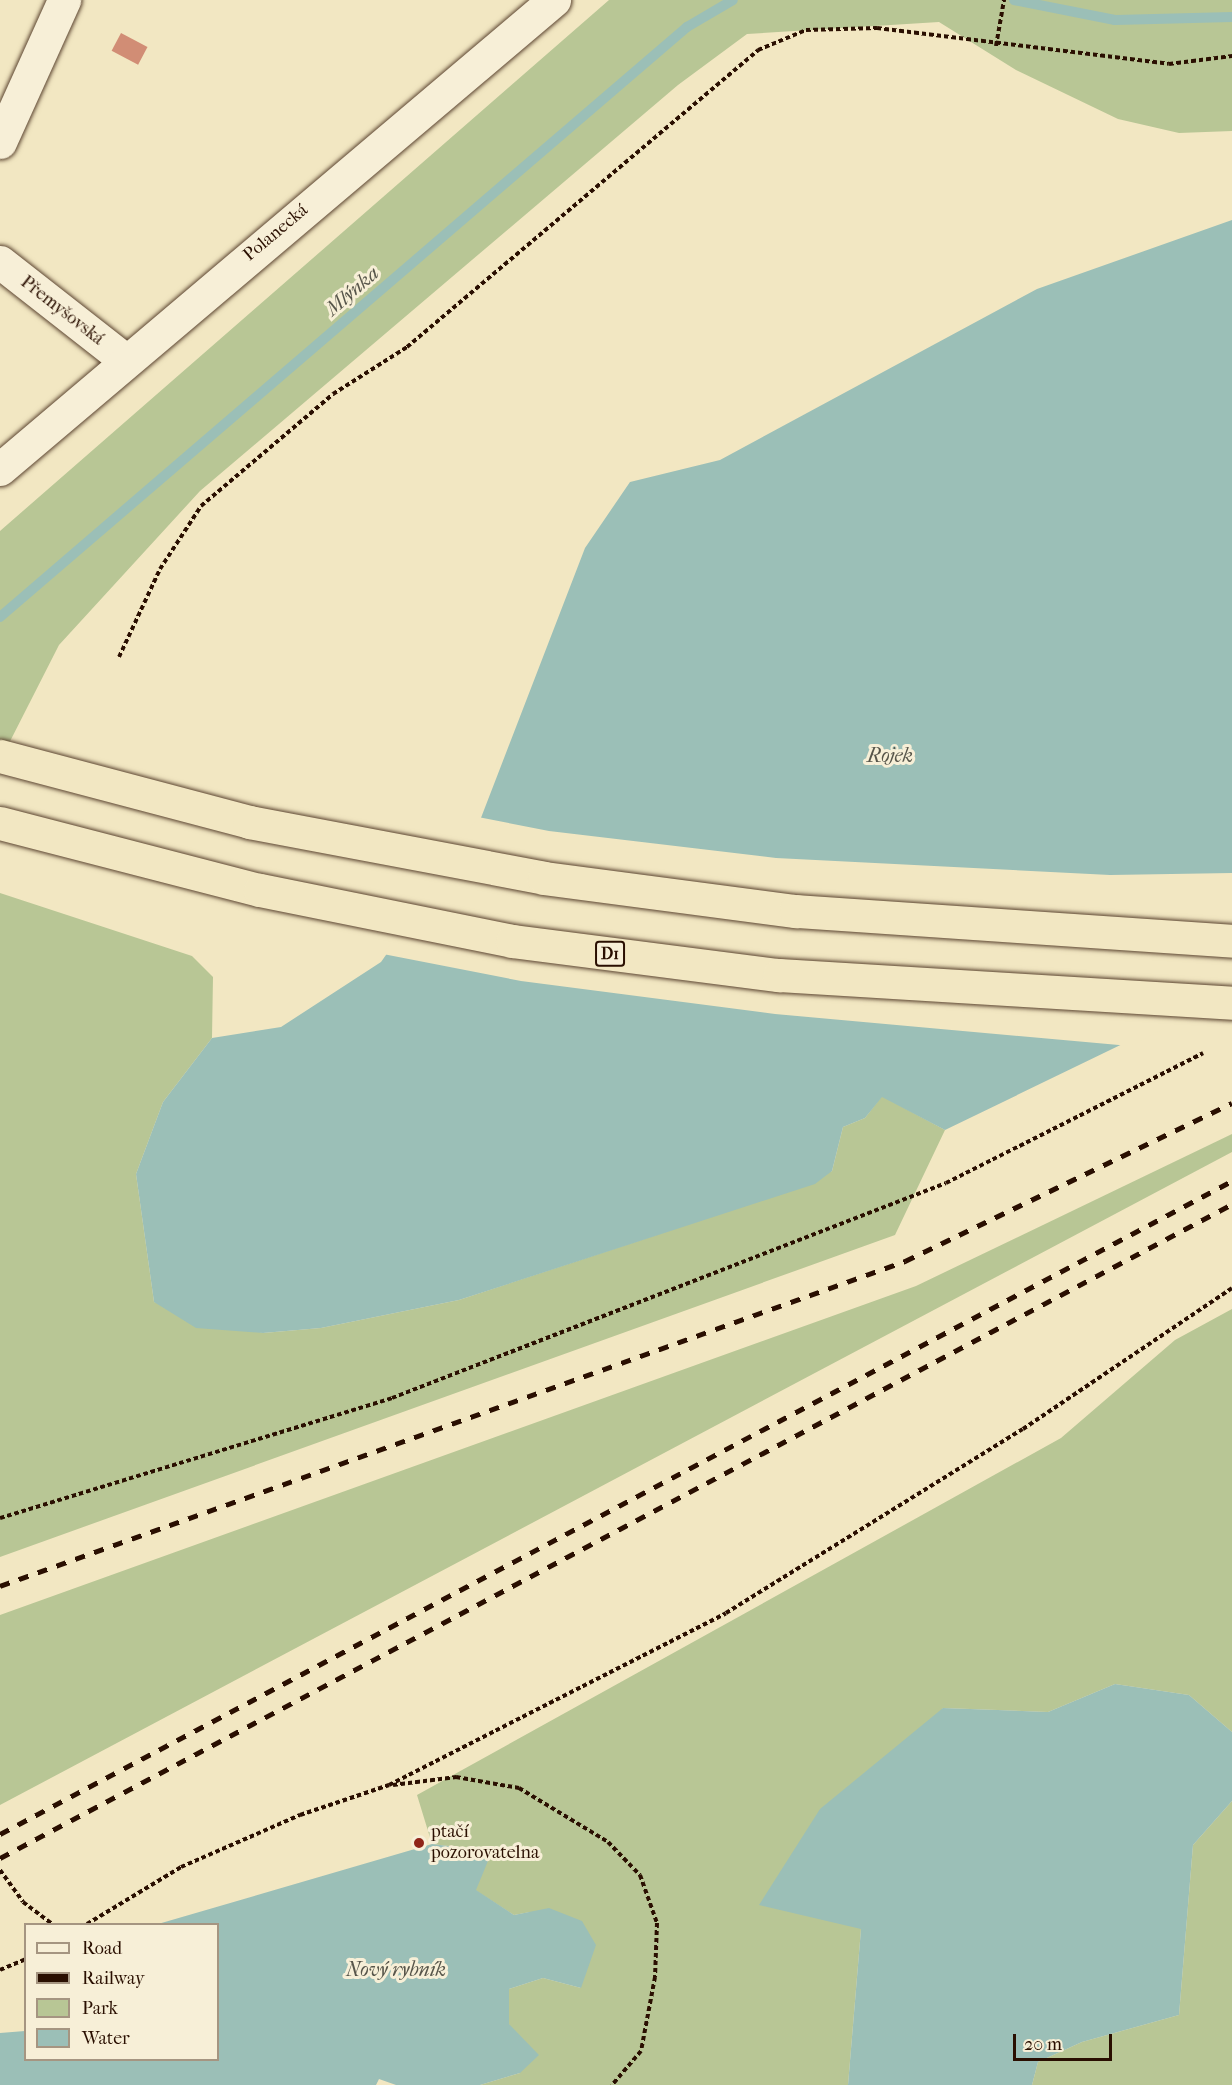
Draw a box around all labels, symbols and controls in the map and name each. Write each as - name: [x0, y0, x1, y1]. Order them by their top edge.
- street label: Polanecká: [239, 200, 313, 266]
- water label: Mlýnka: [320, 261, 384, 321]
- street label: Přemyšovská: [16, 272, 108, 350]
- water label: Rojek: [867, 743, 913, 767]
- road number: D1: [595, 941, 625, 967]
- place label: ptačí pozorovatelna: [431, 1822, 539, 1864]
- marker: ptačí pozorovatelna: [412, 1836, 426, 1850]
- legend: [24, 1923, 219, 2061]
- text: Road: [82, 1938, 122, 1959]
- water label: Nový rybník: [346, 1957, 446, 1981]
- text: Railway: [82, 1968, 145, 1989]
- text: Park: [82, 1998, 118, 2019]
- scale bar: [1016, 2022, 1115, 2060]
- text: Water: [82, 2028, 130, 2049]
- text: 20 m: [1024, 2034, 1062, 2055]

